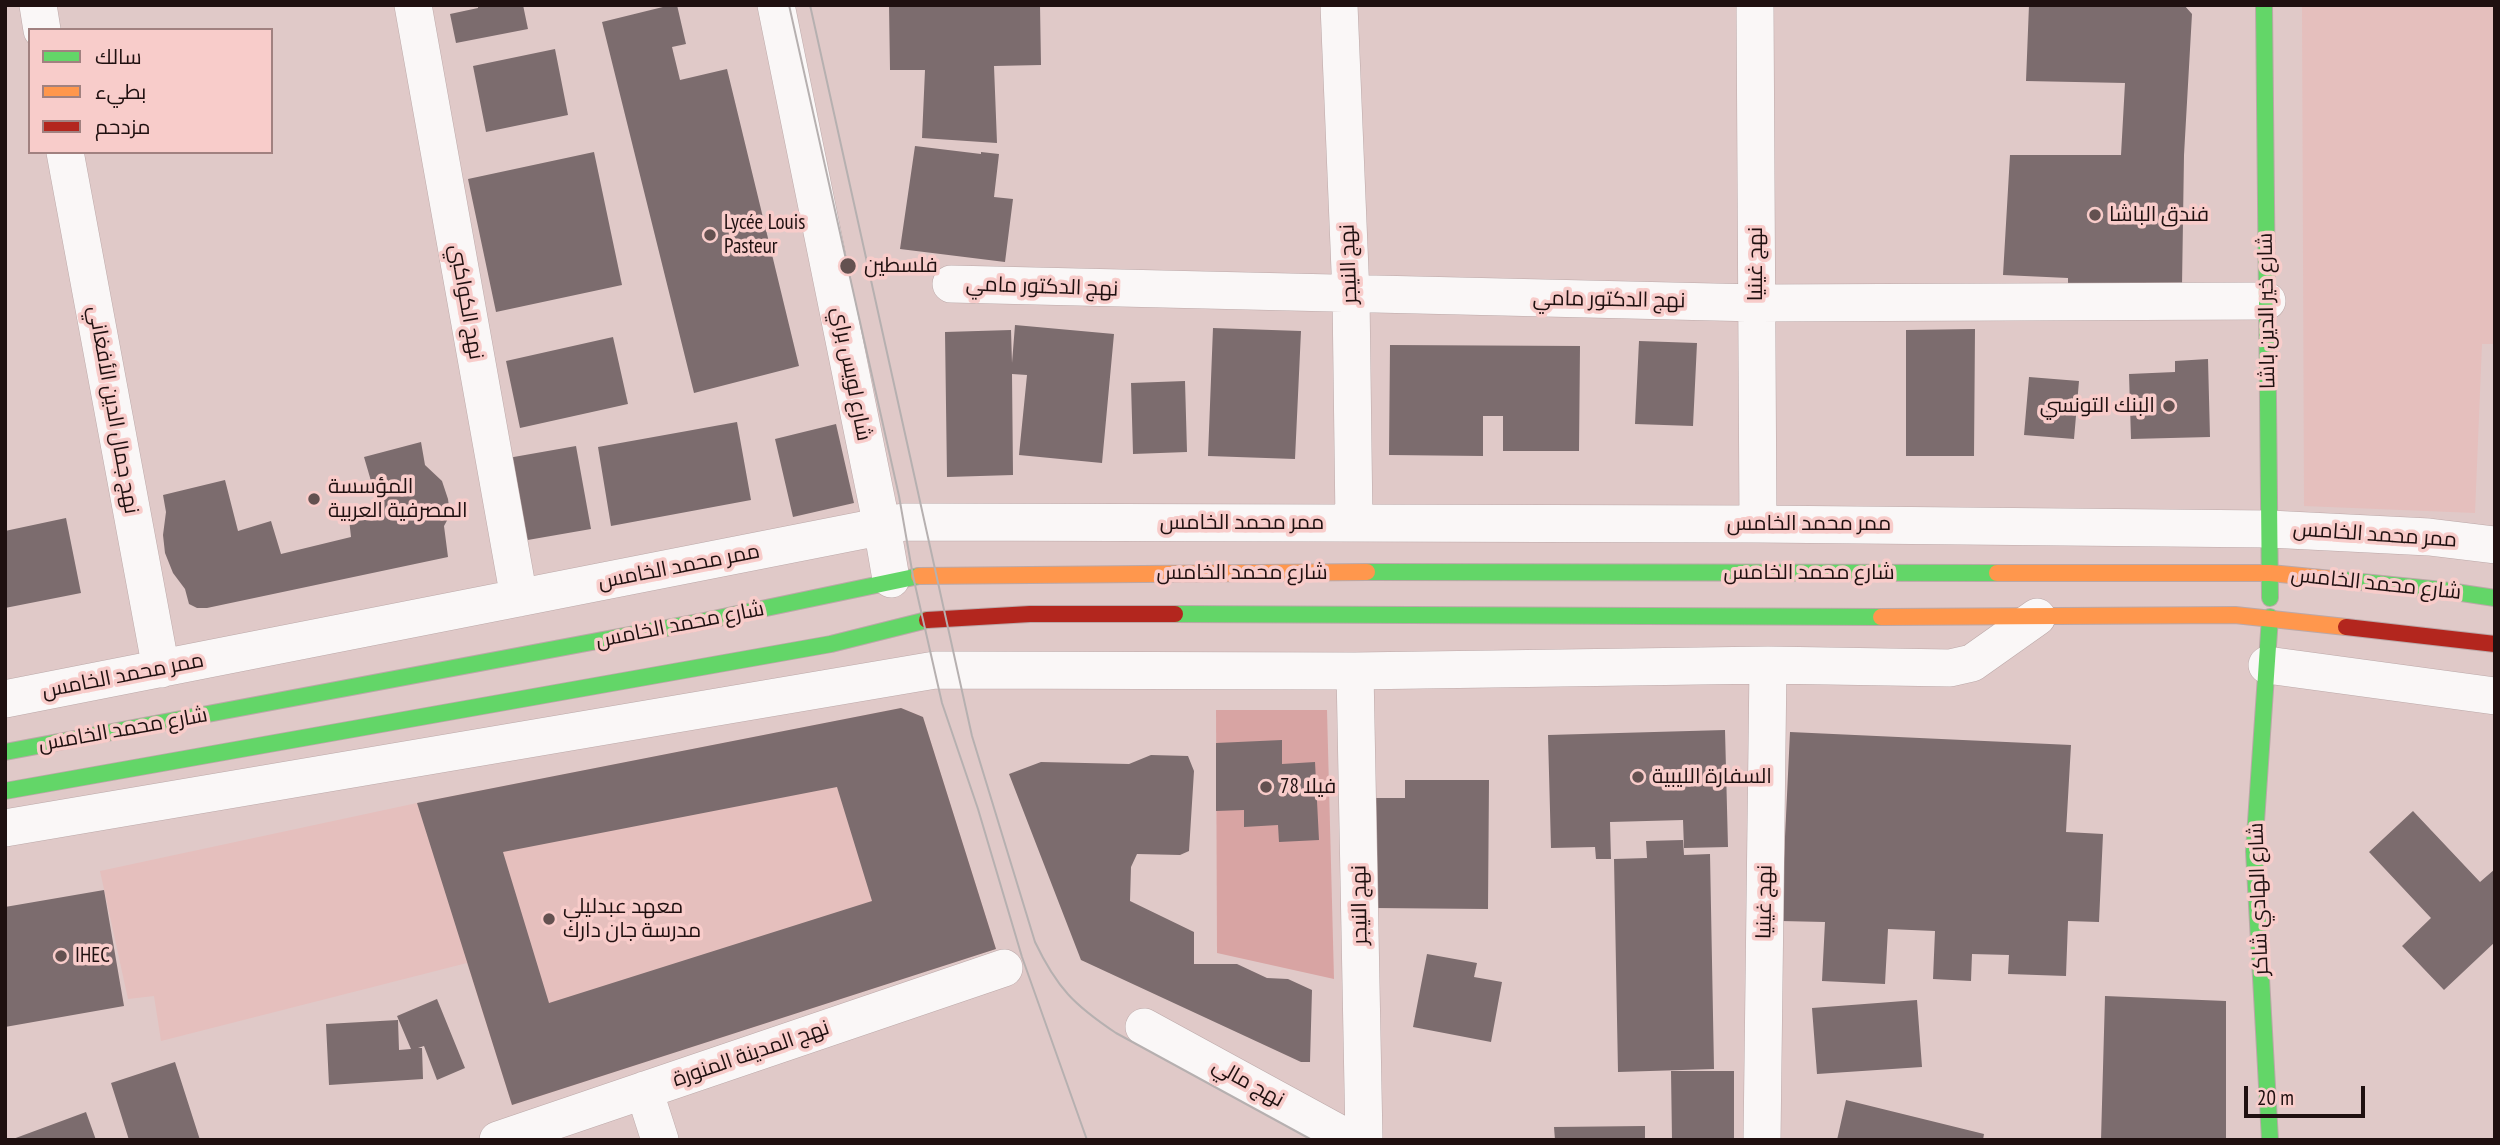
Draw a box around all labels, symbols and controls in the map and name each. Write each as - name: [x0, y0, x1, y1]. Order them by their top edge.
- legend: [28, 28, 273, 154]
- text: سالك: [95, 43, 142, 70]
- text: بطيء: [95, 78, 146, 105]
- text: مزدحم: [95, 113, 150, 140]
- place label: فندق الباشا: [2109, 202, 2209, 228]
- marker: فندق الباشا: [2087, 207, 2103, 223]
- place label: Lycée Louis Pasteur: [724, 210, 805, 260]
- street label: نهج النيجر: [1335, 224, 1363, 304]
- marker: Lycée Louis Pasteur: [702, 227, 718, 243]
- street label: نهج غينيا: [1743, 227, 1769, 301]
- street label: شارع خير الدين باشا: [2253, 233, 2281, 389]
- street label: نهج الكواكبي: [443, 242, 489, 362]
- place label: فلسطين: [864, 253, 938, 279]
- marker: فلسطين: [838, 256, 858, 276]
- street label: نهج الدكتور مامي: [965, 272, 1119, 302]
- street label: نهج الدكتور مامي: [1532, 286, 1686, 314]
- street label: نهج جمال الدين الأفغاني: [82, 304, 144, 516]
- street label: شارع لويس براي: [826, 305, 876, 443]
- place label: البنك التونسي: [2040, 393, 2155, 419]
- marker: البنك التونسي: [2161, 398, 2177, 414]
- place label: المؤسسة المصرفية العربية: [328, 474, 468, 524]
- marker: المؤسسة المصرفية العربية: [306, 491, 322, 507]
- street label: ممر محمد الخامس: [1160, 510, 1324, 536]
- street label: ممر محمد الخامس: [1727, 511, 1891, 537]
- street label: ممر محمد الخامس: [2292, 517, 2458, 553]
- street label: ممر محمد الخامس: [596, 539, 762, 595]
- street label: شارع محمد الخامس: [1156, 560, 1328, 586]
- street label: شارع محمد الخامس: [1723, 560, 1895, 586]
- street label: شارع محمد الخامس: [2290, 563, 2462, 605]
- street label: شارع محمد الخامس: [594, 596, 766, 654]
- street label: ممر محمد الخامس: [40, 648, 206, 704]
- street label: شارع محمد الخامس: [37, 703, 209, 757]
- place label: السفارة الليبية: [1652, 764, 1772, 790]
- marker: السفارة الليبية: [1630, 769, 1646, 785]
- place label: فيلا 78: [1280, 774, 1336, 800]
- marker: فيلا 78: [1258, 779, 1274, 795]
- street label: شارع الهادي شاكر: [2244, 822, 2274, 976]
- street label: نهج النيجر: [1347, 865, 1373, 945]
- street label: نهج غينيا: [1752, 865, 1778, 939]
- place label: معهد عبدليلي مدرسة جان دارك: [563, 894, 701, 944]
- marker: معهد عبدليلي مدرسة جان دارك: [541, 911, 557, 927]
- place label: IHEC: [75, 943, 110, 969]
- marker: IHEC: [53, 948, 69, 964]
- street label: نهج المدينة المنورة: [669, 1015, 833, 1093]
- street label: نهج مالي: [1208, 1053, 1288, 1113]
- scale bar: [2248, 1072, 2369, 1116]
- text: 20 m: [2257, 1084, 2294, 1111]

